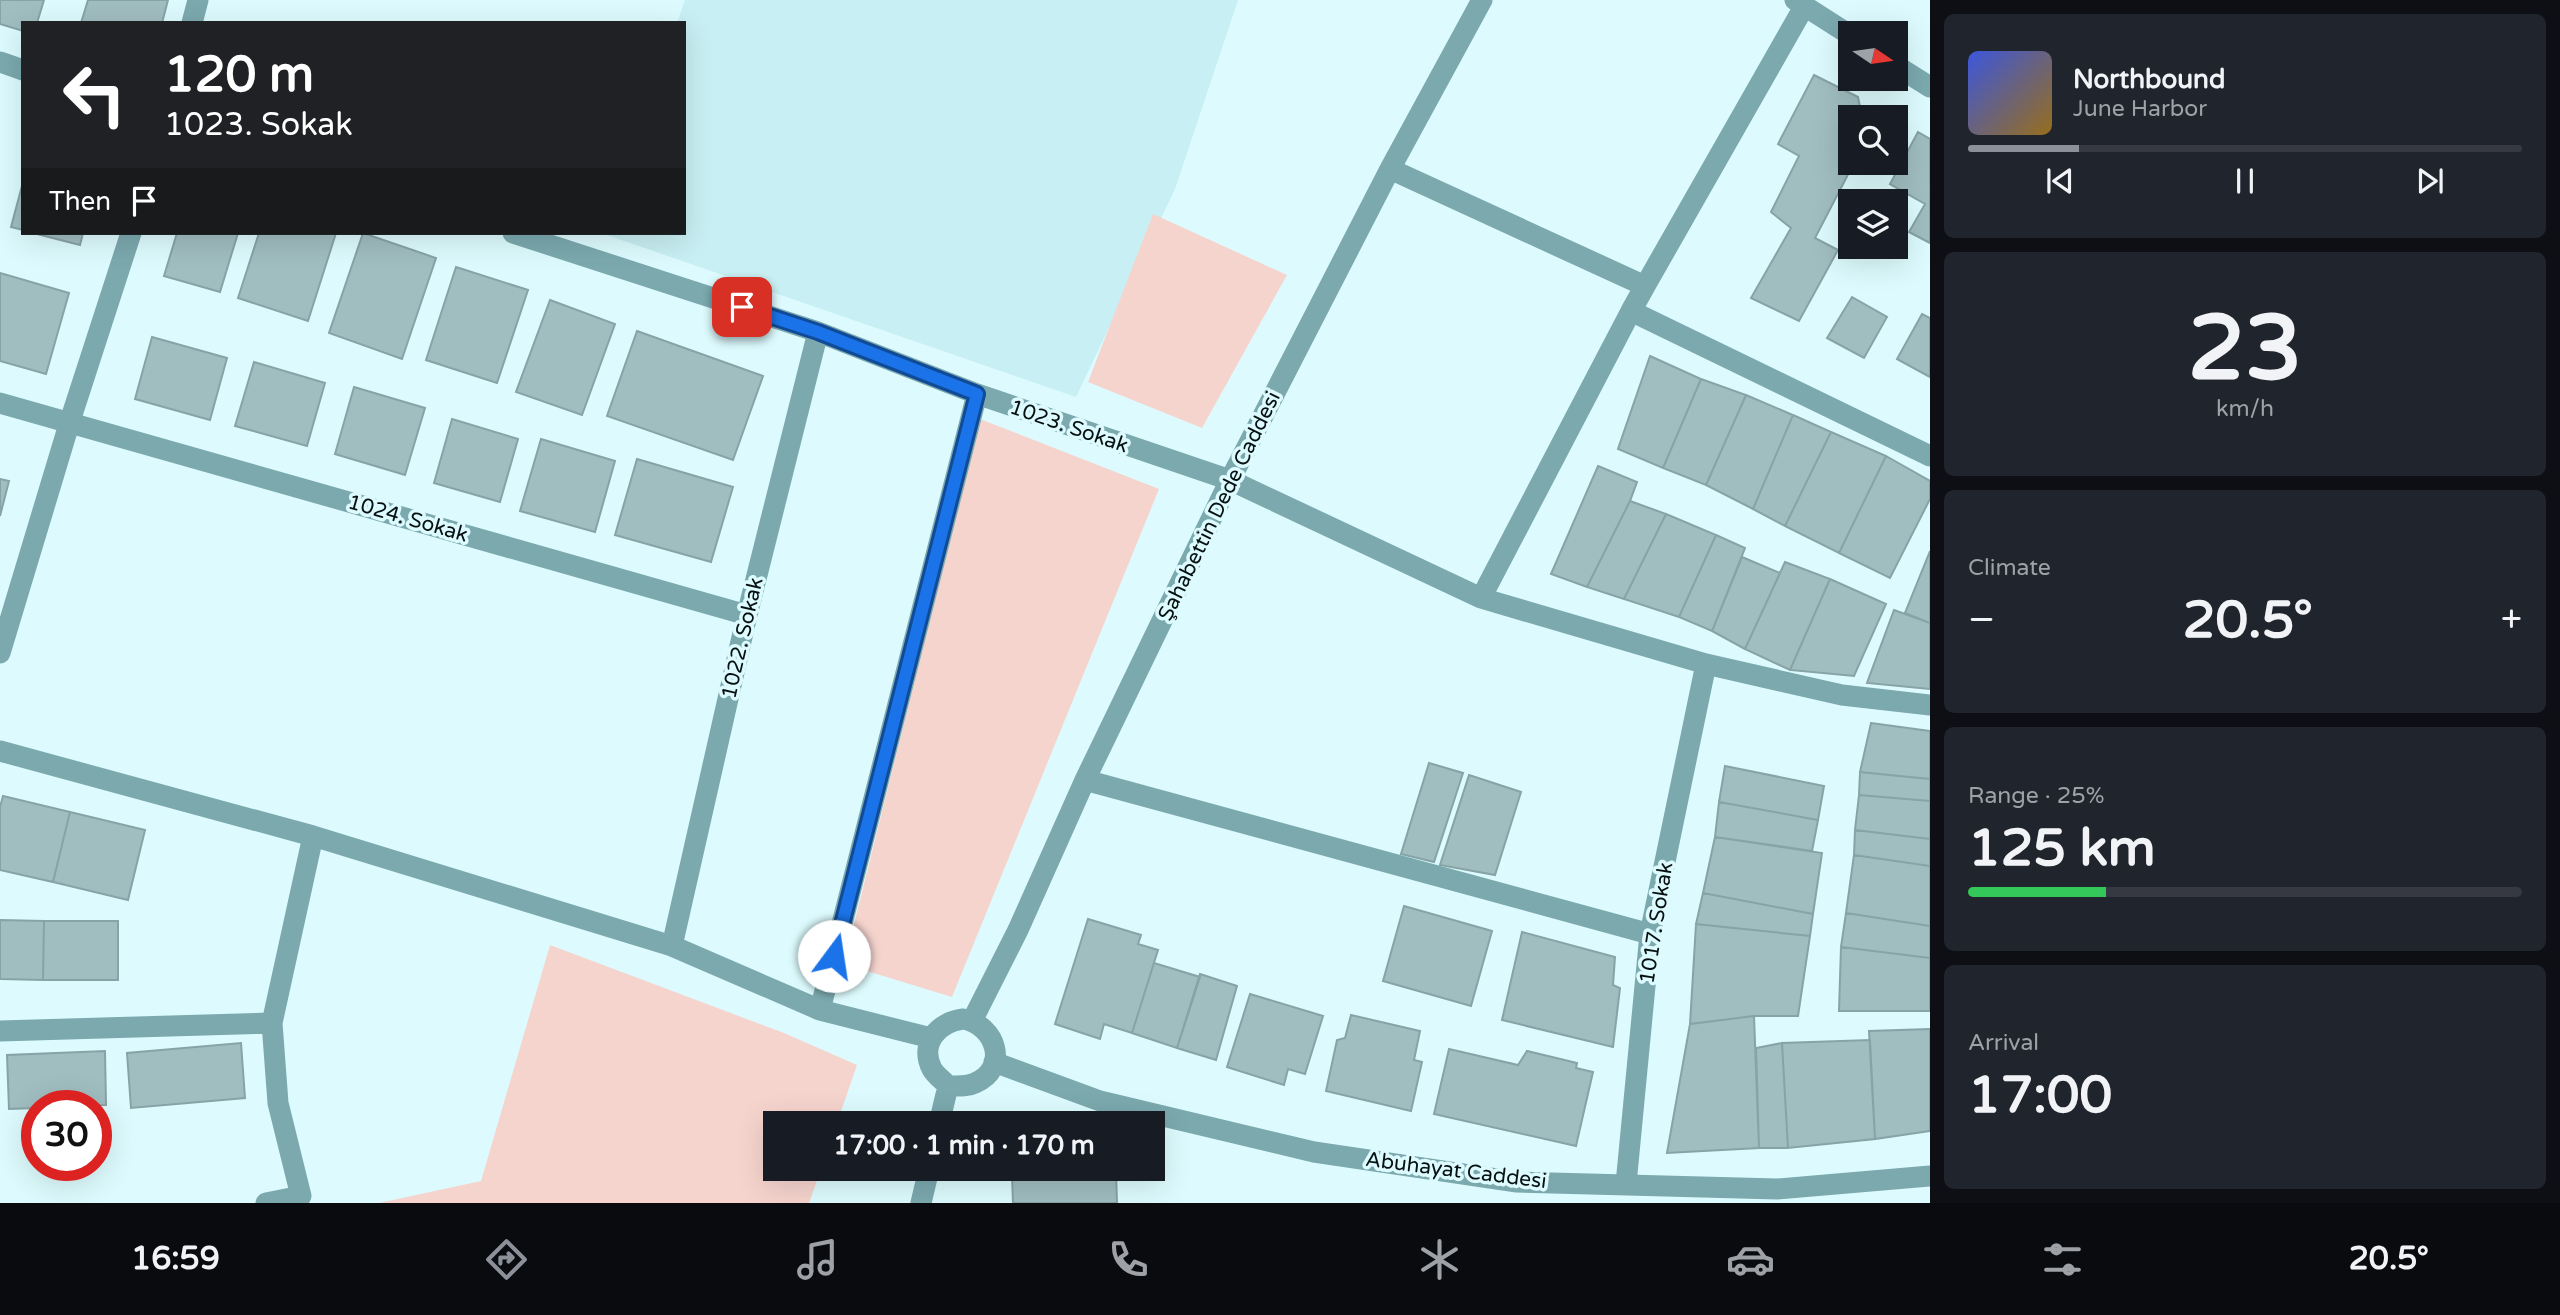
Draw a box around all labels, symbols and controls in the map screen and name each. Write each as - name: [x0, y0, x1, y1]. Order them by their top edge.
- north arrow: [1838, 21, 1908, 91]
- map controls: [1838, 21, 1908, 259]
- text: 120 m: [164, 46, 314, 105]
- icon: left: [49, 49, 140, 140]
- text: Northbound: [2073, 64, 2225, 95]
- text: June Harbor: [2073, 95, 2207, 123]
- button: search: [1838, 105, 1908, 175]
- text: 1023. Sokak: [164, 106, 353, 144]
- icon: previous: [2041, 162, 2079, 200]
- icon: pause: [2226, 162, 2264, 200]
- icon: next: [2411, 162, 2449, 200]
- icon: arrive: [125, 182, 163, 220]
- text: Then: [49, 186, 111, 217]
- button: layers: [1838, 189, 1908, 259]
- pin: [712, 277, 772, 337]
- icon: arrive: [723, 288, 761, 326]
- text: 23: [2188, 294, 2302, 404]
- street label: Şahabettin Dede Caddesi: [1153, 388, 1286, 625]
- street label: 1023. Sokak: [1006, 394, 1131, 458]
- text: km/h: [2216, 395, 2274, 423]
- street label: 1024. Sokak: [345, 489, 471, 548]
- text: Climate: [1968, 554, 2051, 582]
- street label: 1022. Sokak: [716, 575, 769, 701]
- text: 20.5°: [2183, 589, 2313, 652]
- text: −: [1968, 597, 1995, 643]
- text: +: [2501, 597, 2522, 643]
- text: Range · 25%: [1968, 782, 2104, 810]
- text: 125 km: [1968, 817, 2156, 880]
- street label: 1017. Sokak: [1635, 860, 1678, 986]
- position arrow: [797, 919, 871, 993]
- text: Arrival: [1968, 1029, 2039, 1057]
- text: 17:00: [1968, 1064, 2112, 1127]
- speed limit sign: 30: [21, 1090, 112, 1181]
- text: 17:00 · 1 min · 170 m: [833, 1130, 1095, 1161]
- street label: Abuhayat Caddesi: [1364, 1147, 1548, 1194]
- icon: directions: [482, 1235, 531, 1284]
- icon: music: [793, 1235, 842, 1284]
- icon: phone: [1104, 1235, 1153, 1284]
- icon: climate: [1415, 1235, 1464, 1284]
- icon: car: [1726, 1235, 1775, 1284]
- icon: filters: [2038, 1235, 2087, 1284]
- text: 16:59: [131, 1240, 220, 1278]
- text: 20.5°: [2349, 1240, 2429, 1278]

